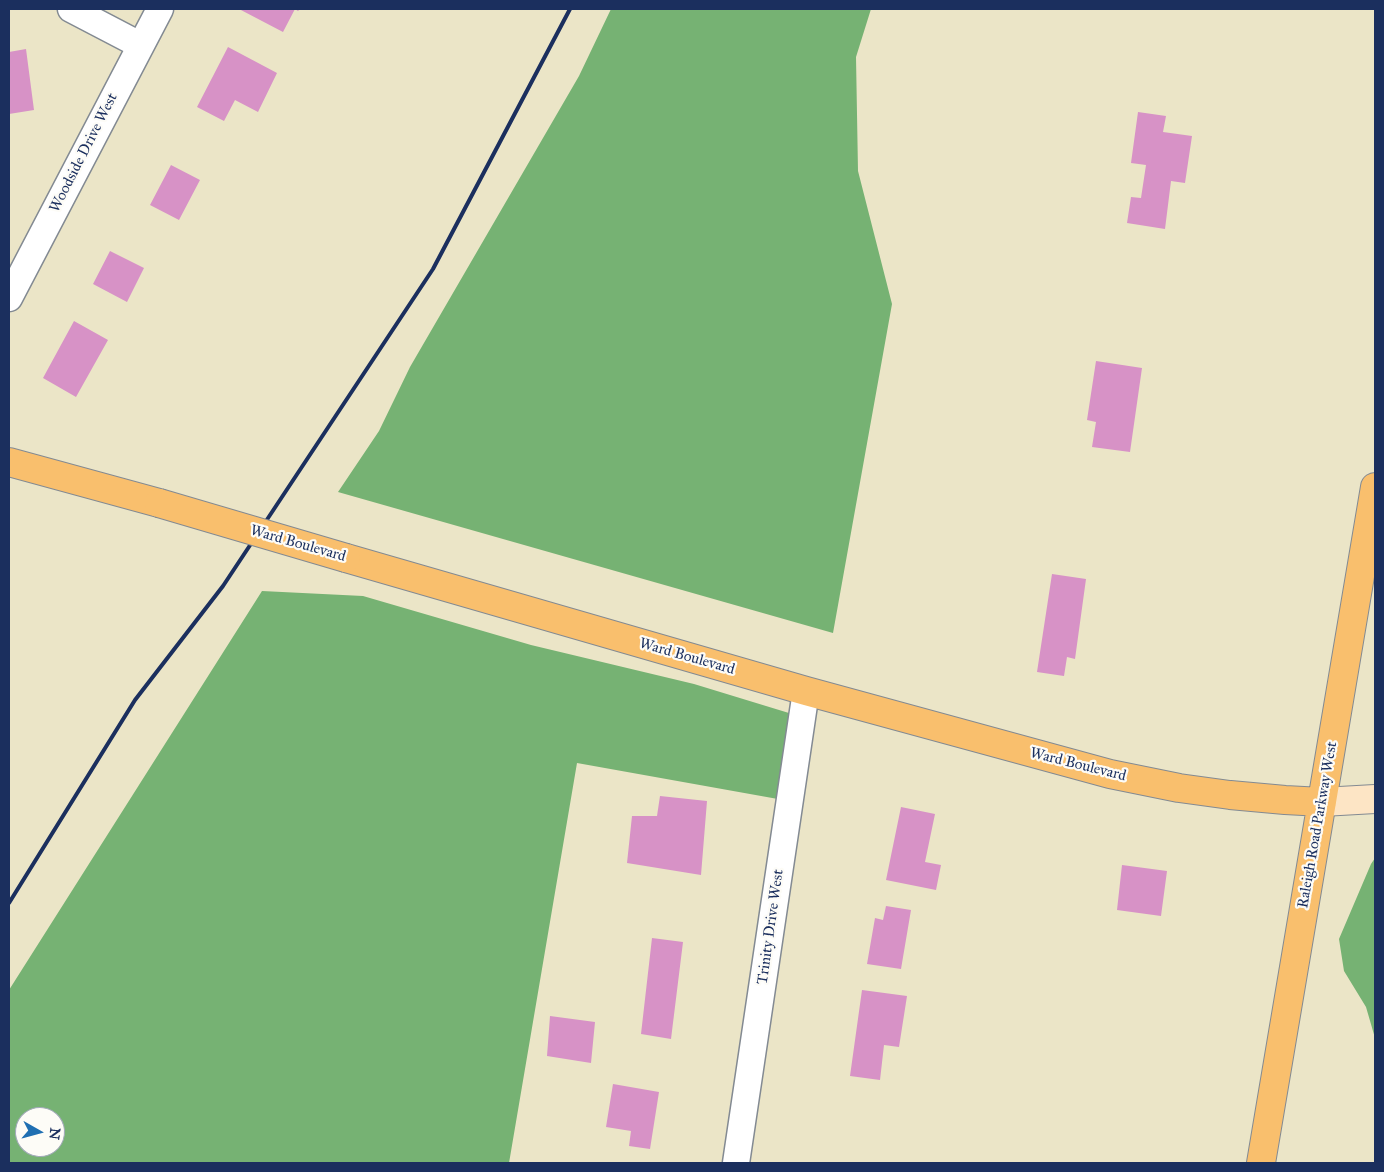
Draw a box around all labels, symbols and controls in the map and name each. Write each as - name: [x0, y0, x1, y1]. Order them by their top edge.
- street label: Woodside Drive West: [46, 90, 122, 216]
- street label: Ward Boulevard: [248, 522, 348, 566]
- street label: Ward Boulevard: [637, 635, 737, 679]
- street label: Raleigh Road Parkway West: [1294, 740, 1342, 910]
- street label: Ward Boulevard: [1028, 744, 1128, 786]
- street label: Trinity Drive West: [754, 868, 788, 986]
- north arrow: [15, 1107, 65, 1157]
- text: N: [45, 1127, 64, 1141]

